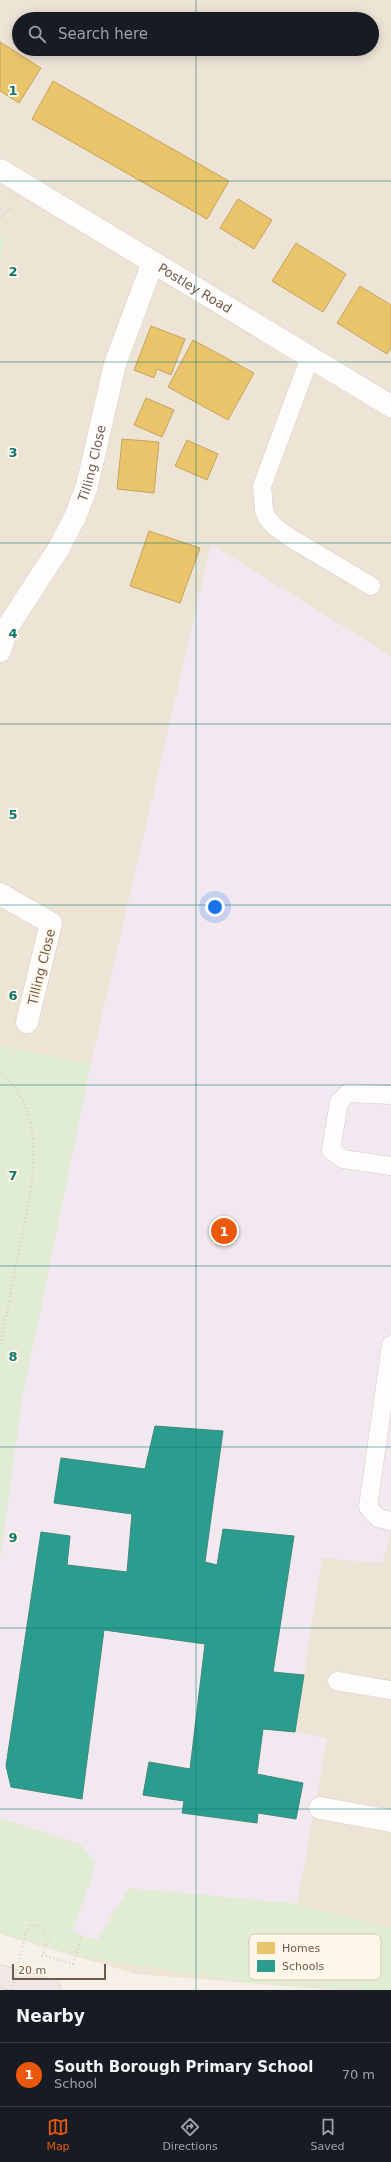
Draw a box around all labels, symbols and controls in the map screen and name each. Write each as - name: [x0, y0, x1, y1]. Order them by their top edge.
- search box: [12, 12, 379, 56]
- icon: search: [26, 23, 48, 45]
- text: Search here: [58, 25, 148, 43]
- text: 1: [8, 83, 18, 98]
- street label: Postley Road: [155, 260, 235, 316]
- text: 2: [8, 264, 18, 279]
- street label: Tilling Close: [75, 424, 109, 504]
- text: 3: [8, 445, 18, 460]
- text: 4: [8, 626, 18, 641]
- text: 5: [8, 807, 18, 822]
- your location: [205, 897, 225, 917]
- street label: Tilling Close: [25, 927, 58, 1008]
- text: 6: [8, 988, 18, 1003]
- text: 7: [8, 1168, 18, 1183]
- pin: 1: [211, 1216, 237, 1246]
- text: 8: [8, 1349, 18, 1364]
- text: 9: [8, 1530, 18, 1545]
- legend: [249, 1934, 381, 1980]
- text: Homes: [282, 1942, 320, 1955]
- text: Schools: [282, 1960, 325, 1973]
- scale bar: [12, 1962, 106, 1981]
- text: 20 m: [18, 1964, 46, 1977]
- text: Nearby: [16, 2006, 85, 2026]
- text: South Borough Primary School: [54, 2058, 313, 2076]
- text: 1: [24, 2067, 34, 2082]
- text: 70 m: [342, 2067, 375, 2082]
- text: School: [54, 2076, 97, 2091]
- tab: Map: [46, 2116, 70, 2153]
- tab: Directions: [162, 2116, 218, 2153]
- tab: Saved: [311, 2116, 345, 2153]

